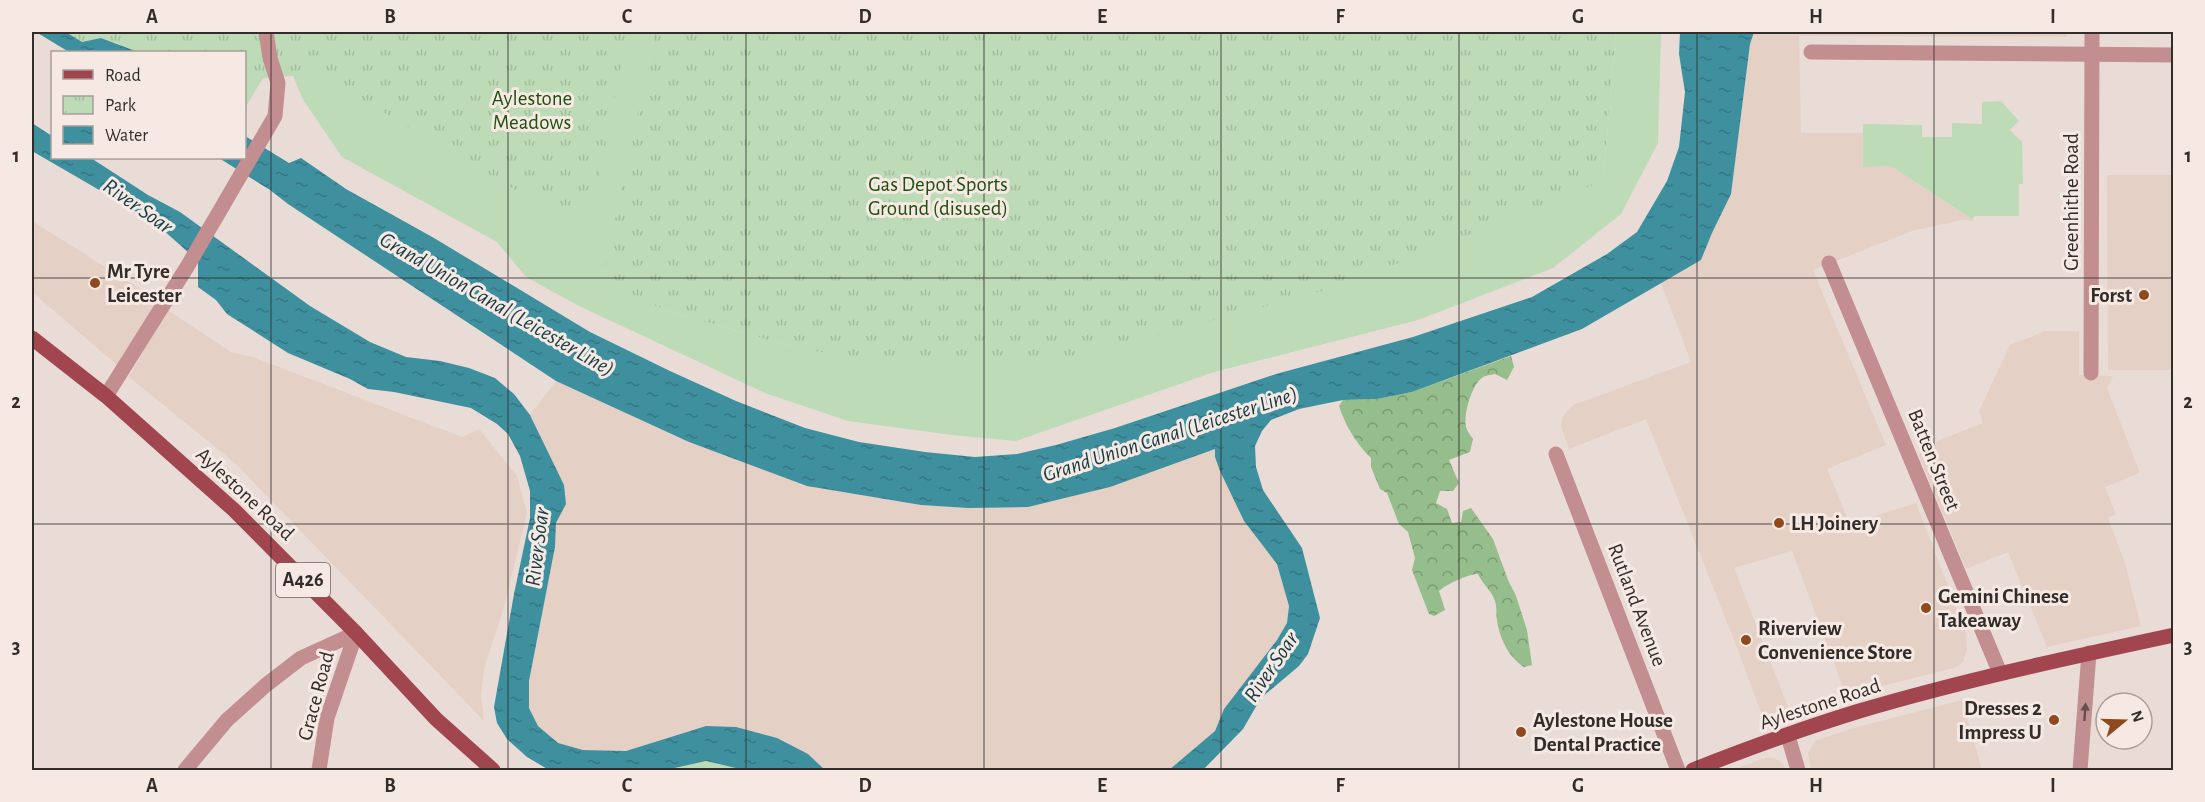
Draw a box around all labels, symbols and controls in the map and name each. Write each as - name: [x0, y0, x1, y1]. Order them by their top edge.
- text: A: [146, 7, 158, 27]
- text: B: [384, 7, 396, 27]
- text: C: [622, 7, 633, 27]
- text: D: [858, 7, 872, 27]
- text: E: [1097, 7, 1107, 27]
- text: F: [1335, 7, 1345, 27]
- text: G: [1572, 7, 1584, 27]
- text: H: [1809, 7, 1823, 27]
- text: I: [2050, 7, 2056, 27]
- legend: [51, 51, 246, 159]
- text: Road: [105, 67, 141, 85]
- park label: Aylestone Meadows: [492, 88, 572, 133]
- text: Park: [105, 97, 137, 115]
- text: Water: [105, 127, 148, 145]
- street label: Greenhithe Road: [2061, 133, 2082, 271]
- text: 1: [12, 146, 20, 166]
- text: 1: [2184, 146, 2192, 166]
- water label: River Soar: [99, 174, 177, 238]
- park label: Gas Depot Sports Ground (disused): [868, 174, 1008, 219]
- water label: Grand Union Canal (Leicester Line): [376, 228, 618, 380]
- place label: Mr Tyre Leicester: [107, 261, 182, 306]
- marker: Mr Tyre Leicester: [88, 276, 102, 290]
- place label: Forst: [2090, 285, 2132, 306]
- marker: Forst: [2137, 288, 2151, 302]
- water label: Grand Union Canal (Leicester Line): [1040, 382, 1300, 486]
- text: 2: [11, 392, 21, 412]
- text: 2: [2183, 392, 2193, 412]
- street label: Batten Street: [1904, 406, 1964, 514]
- street label: Aylestone Road: [192, 443, 298, 545]
- water label: River Soar: [521, 506, 553, 588]
- place label: LH Joinery: [1791, 513, 1879, 534]
- marker: LH Joinery: [1772, 516, 1786, 530]
- street label: Rutland Avenue: [1604, 541, 1670, 669]
- road number: A426: [276, 563, 330, 597]
- place label: Gemini Chinese Takeaway: [1938, 586, 2069, 631]
- marker: Gemini Chinese Takeaway: [1919, 601, 1933, 615]
- place label: Riverview Convenience Store: [1758, 618, 1912, 663]
- water label: River Soar: [1240, 627, 1303, 706]
- marker: Riverview Convenience Store: [1739, 633, 1753, 647]
- text: 3: [12, 637, 20, 657]
- text: 3: [2184, 637, 2192, 657]
- street label: Grace Road: [294, 649, 338, 743]
- street label: Aylestone Road: [1757, 675, 1883, 733]
- north arrow: [2094, 691, 2154, 751]
- place label: Dresses 2 Impress U: [1958, 698, 2042, 743]
- one-way arrow: [2080, 703, 2090, 722]
- text: N: [2128, 709, 2147, 724]
- place label: Aylestone House Dental Practice: [1533, 710, 1673, 755]
- marker: Dresses 2 Impress U: [2047, 713, 2061, 727]
- marker: Aylestone House Dental Practice: [1514, 725, 1528, 739]
- text: A: [146, 776, 158, 796]
- text: B: [384, 776, 396, 796]
- text: C: [622, 776, 633, 796]
- text: D: [858, 776, 872, 796]
- text: E: [1097, 776, 1107, 796]
- text: F: [1335, 776, 1345, 796]
- text: G: [1572, 776, 1584, 796]
- text: H: [1809, 776, 1823, 796]
- text: I: [2050, 776, 2056, 796]

